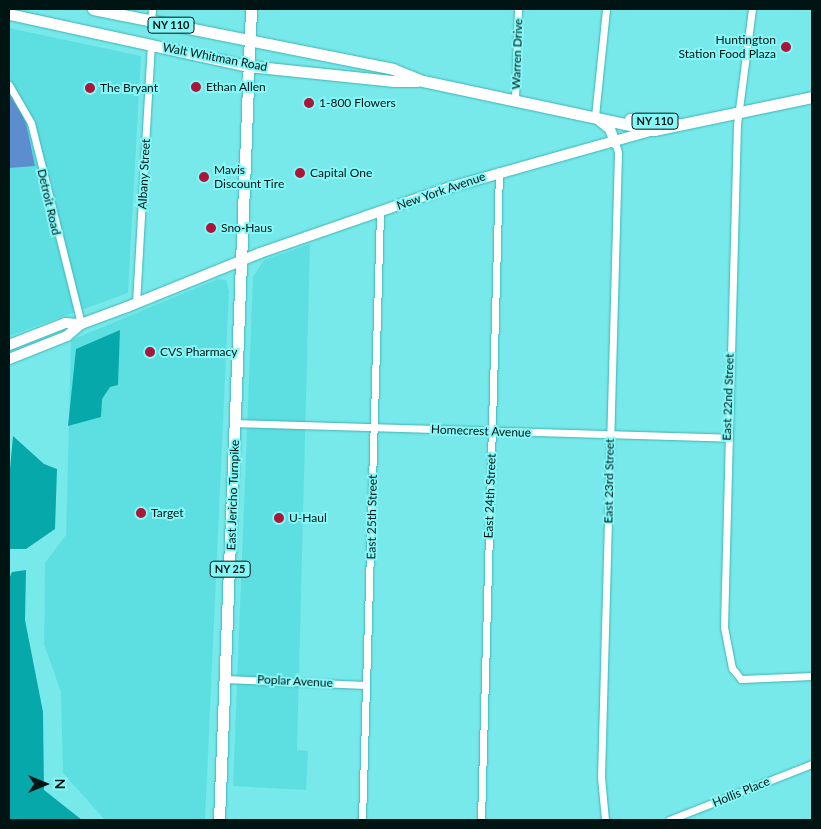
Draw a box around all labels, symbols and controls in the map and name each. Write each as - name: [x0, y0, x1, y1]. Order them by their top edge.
- road number: NY 110: [147, 16, 195, 34]
- street label: Warren Drive: [509, 18, 525, 90]
- place label: Huntington Station Food Plaza: [679, 33, 776, 61]
- street label: Walt Whitman Road: [161, 40, 269, 74]
- marker: Huntington Station Food Plaza: [780, 41, 792, 53]
- place label: Ethan Allen: [206, 80, 266, 94]
- place label: The Bryant: [100, 81, 158, 95]
- marker: Ethan Allen: [190, 81, 202, 93]
- marker: The Bryant: [84, 82, 96, 94]
- place label: 1-800 Flowers: [319, 96, 396, 110]
- marker: 1-800 Flowers: [303, 97, 315, 109]
- road number: NY 110: [631, 112, 679, 130]
- street label: Albany Street: [135, 138, 153, 210]
- place label: Mavis Discount Tire: [214, 163, 285, 191]
- place label: Capital One: [310, 166, 372, 180]
- marker: Capital One: [294, 167, 306, 179]
- street label: Detroit Road: [34, 168, 64, 236]
- street label: New York Avenue: [394, 169, 488, 213]
- marker: Mavis Discount Tire: [198, 171, 210, 183]
- place label: Sno-Haus: [221, 221, 272, 235]
- marker: Sno-Haus: [205, 222, 217, 234]
- place label: CVS Pharmacy: [160, 345, 237, 359]
- marker: CVS Pharmacy: [144, 346, 156, 358]
- street label: East 22nd Street: [719, 353, 737, 441]
- street label: Homecrest Avenue: [431, 422, 531, 440]
- street label: East 23rd Street: [601, 438, 617, 524]
- street label: East Jericho Turnpike: [224, 439, 242, 551]
- street label: East 24th Street: [481, 453, 499, 539]
- street label: East 25th Street: [364, 474, 380, 560]
- place label: Target: [151, 506, 184, 520]
- marker: Target: [135, 507, 147, 519]
- place label: U-Haul: [289, 511, 327, 525]
- marker: U-Haul: [273, 512, 285, 524]
- road number: NY 25: [209, 560, 251, 578]
- street label: Poplar Avenue: [256, 672, 334, 690]
- north arrow: [20, 759, 70, 809]
- street label: Hollis Place: [710, 774, 772, 810]
- text: N: [52, 779, 69, 789]

